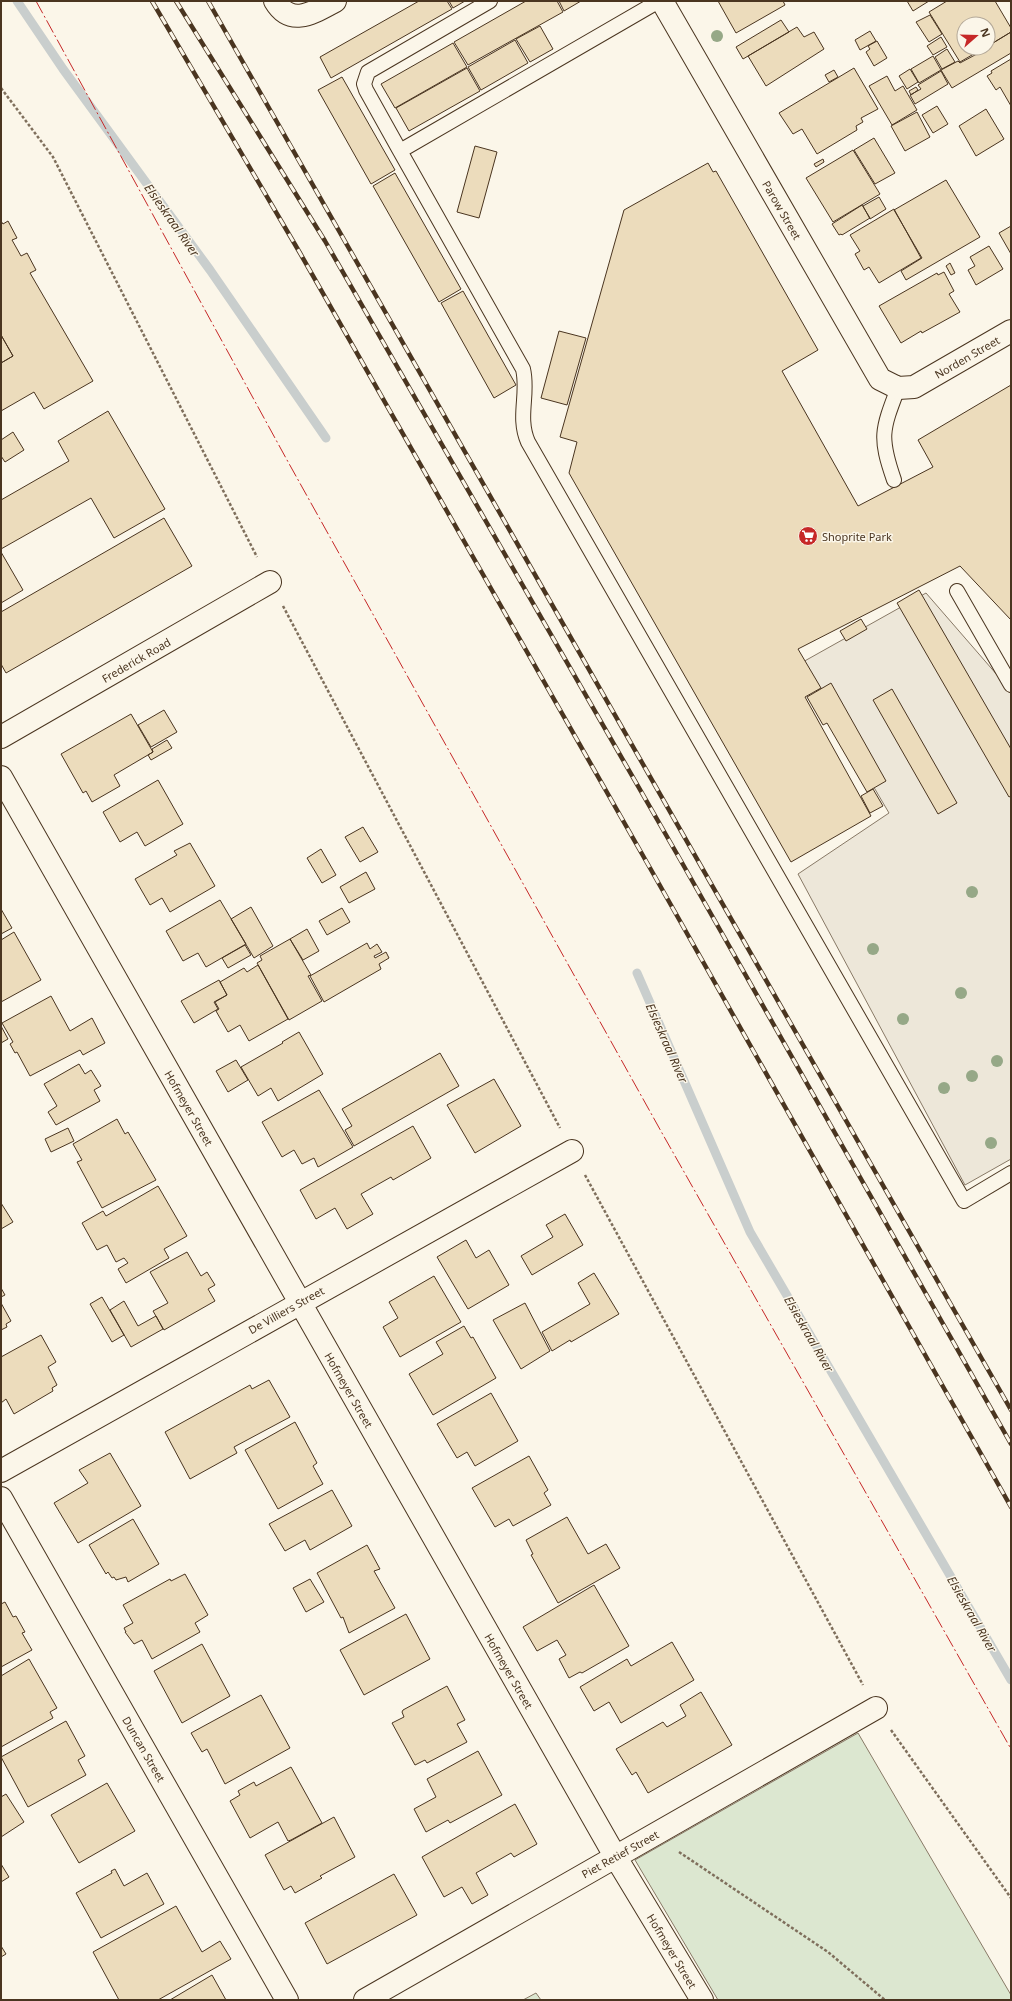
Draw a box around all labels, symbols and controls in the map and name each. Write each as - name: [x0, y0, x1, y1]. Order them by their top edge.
- north arrow: [956, 16, 996, 56]
- text: N: [977, 26, 994, 39]
- street label: Parow Street: [759, 178, 805, 242]
- water label: Elsieskraal River: [141, 180, 204, 261]
- street label: Norden Street: [932, 332, 1002, 382]
- supermarket icon: Shoprite Park: [797, 525, 819, 547]
- place label: Shoprite Park: [822, 529, 892, 544]
- street label: Frederick Road: [99, 634, 173, 686]
- water label: Elsieskraal River: [642, 1001, 693, 1087]
- street label: Hofmeyer Street: [161, 1068, 217, 1148]
- street label: De Villiers Street: [245, 1283, 327, 1337]
- water label: Elsieskraal River: [780, 1293, 838, 1376]
- street label: Hofmeyer Street: [321, 1350, 377, 1430]
- water label: Elsieskraal River: [943, 1573, 1001, 1656]
- street label: Hofmeyer Street: [481, 1631, 537, 1711]
- street label: Duncan Street: [119, 1713, 169, 1785]
- street label: Piet Retief Street: [579, 1827, 661, 1881]
- street label: Hofmeyer Street: [644, 1911, 700, 1991]

